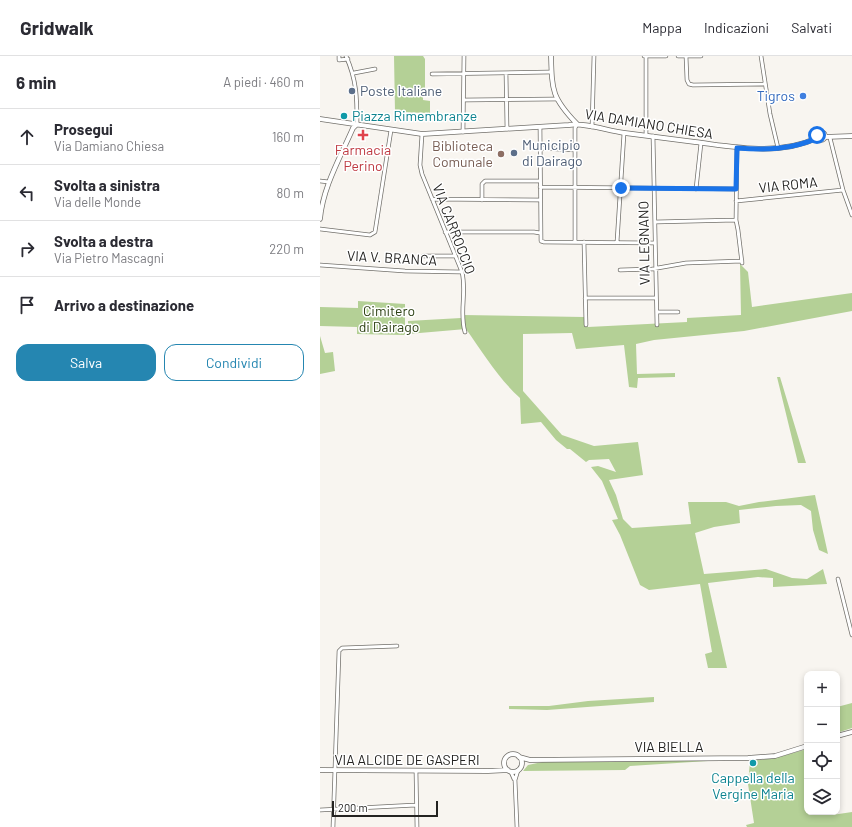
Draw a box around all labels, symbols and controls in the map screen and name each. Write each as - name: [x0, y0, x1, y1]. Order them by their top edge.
- text: Gridwalk: [20, 16, 94, 39]
- text: Mappa: [642, 19, 682, 36]
- text: Indicazioni: [704, 19, 769, 36]
- text: Salvati: [791, 19, 832, 36]
- text: 6 min: [16, 72, 56, 92]
- text: A piedi · 460 m: [223, 74, 304, 90]
- place label: Poste Italiane: [360, 82, 442, 99]
- marker: Poste Italiane: [347, 86, 357, 96]
- place label: Tigros: [757, 87, 795, 104]
- marker: Tigros: [798, 91, 808, 101]
- street label: VIA DAMIANO CHIESA: [584, 105, 715, 142]
- place label: Piazza Rimembranze: [352, 107, 477, 124]
- marker: Piazza Rimembranze: [339, 111, 349, 121]
- text: Prosegui: [54, 120, 113, 138]
- icon: ahead: [16, 126, 38, 148]
- route start: [808, 126, 826, 144]
- text: 160 m: [272, 129, 304, 145]
- marker: Farmacia Perino: [358, 130, 368, 140]
- place label: Municipio di Dairago: [522, 136, 583, 169]
- place label: Biblioteca Comunale: [432, 137, 493, 170]
- text: Via Damiano Chiesa: [54, 138, 164, 154]
- place label: Farmacia Perino: [335, 141, 391, 174]
- marker: Municipio di Dairago: [509, 148, 519, 158]
- marker: Biblioteca Comunale: [496, 149, 506, 159]
- street label: VIA ROMA: [758, 173, 819, 196]
- text: Svolta a sinistra: [54, 176, 160, 194]
- route end: [612, 179, 630, 197]
- street label: VIA CARROCCIO: [429, 181, 479, 276]
- icon: left: [16, 182, 38, 204]
- text: 80 m: [277, 185, 304, 201]
- text: Via delle Monde: [54, 194, 141, 210]
- street label: VIA LEGNANO: [634, 201, 653, 285]
- text: Svolta a destra: [54, 232, 153, 250]
- icon: right: [16, 238, 38, 260]
- text: 220 m: [269, 241, 304, 257]
- street label: VIA V. BRANCA: [347, 247, 438, 268]
- text: Via Pietro Mascagni: [54, 250, 164, 266]
- icon: arrive: [16, 294, 38, 316]
- text: Arrivo a destinazione: [54, 296, 194, 314]
- park label: Cimitero di Dairago: [359, 302, 419, 335]
- button: Salva: [16, 344, 156, 381]
- button: Condividi: [164, 344, 304, 381]
- map controls: [804, 671, 840, 815]
- button: +: [804, 671, 840, 707]
- button: −: [804, 707, 840, 743]
- street label: VIA BIELLA: [634, 738, 704, 755]
- button: locate: [804, 743, 840, 779]
- street label: VIA ALCIDE DE GASPERI: [334, 751, 480, 768]
- marker: Cappella della Vergine Maria: [748, 758, 758, 768]
- place label: Cappella della Vergine Maria: [711, 769, 795, 802]
- button: layers: [804, 779, 840, 815]
- scale bar: [332, 799, 438, 818]
- text: 200 m: [338, 801, 368, 814]

